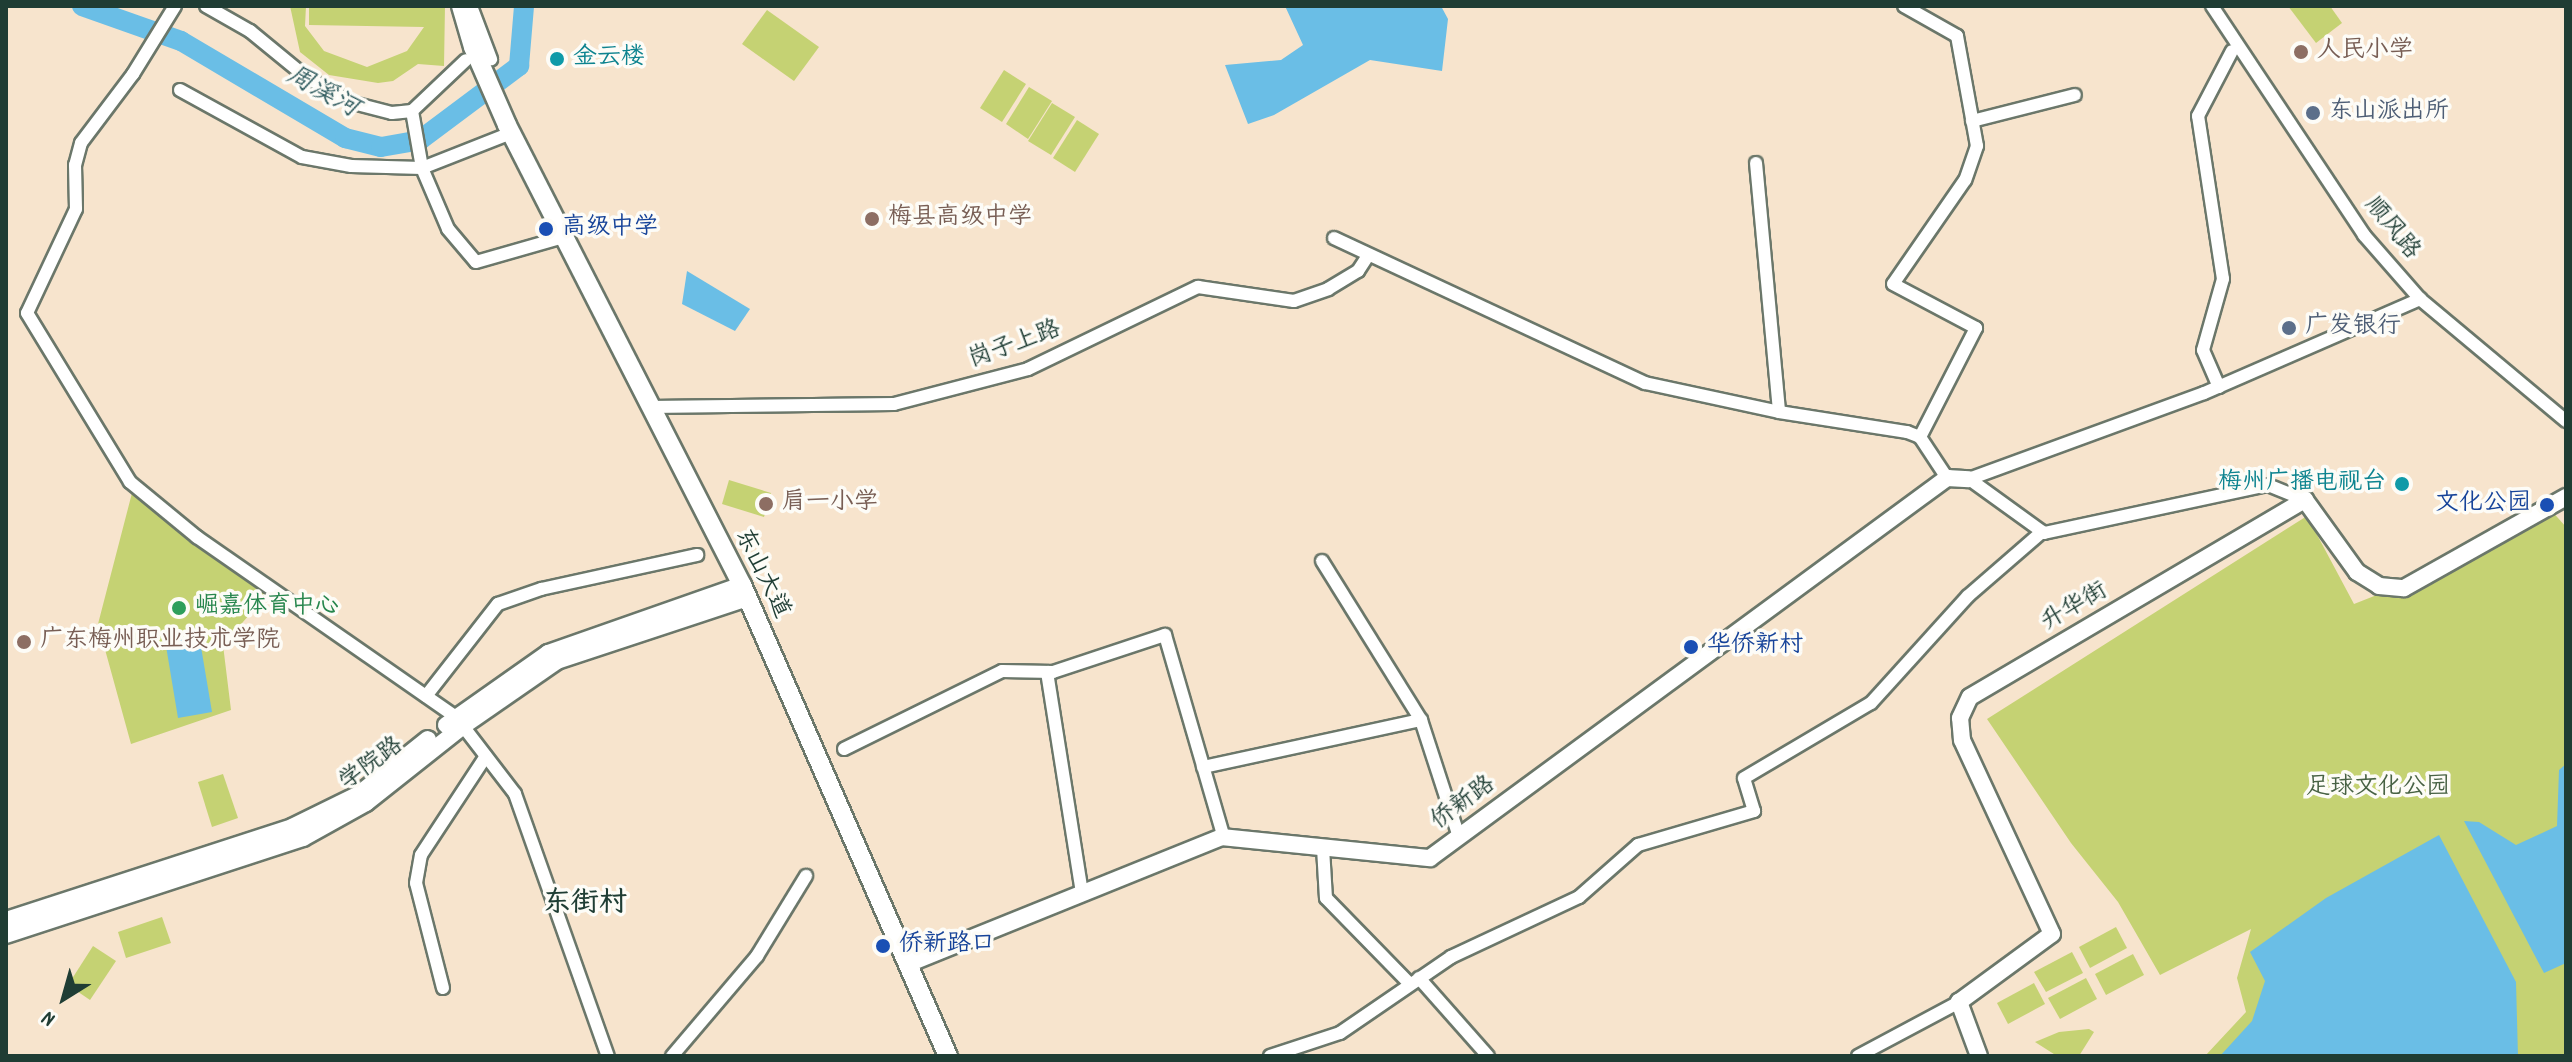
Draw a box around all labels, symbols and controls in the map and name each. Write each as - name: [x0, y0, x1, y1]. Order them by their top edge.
- place label: 人民小学: [2317, 38, 2413, 66]
- marker: 人民小学: [2292, 43, 2310, 61]
- place label: 金云楼: [573, 45, 645, 73]
- marker: 金云楼: [548, 50, 566, 68]
- water label: 周溪河: [280, 60, 364, 126]
- place label: 东山派出所: [2329, 99, 2449, 127]
- marker: 东山派出所: [2304, 104, 2322, 122]
- street label: 顺风路: [2357, 192, 2425, 266]
- place label: 梅县高级中学: [888, 205, 1032, 233]
- marker: 梅县高级中学: [863, 210, 881, 228]
- place label: 高级中学: [562, 215, 658, 243]
- marker: 高级中学: [537, 220, 555, 238]
- place label: 广发银行: [2305, 314, 2401, 342]
- street label: 岗子上路: [965, 316, 1065, 376]
- marker: 广发银行: [2280, 319, 2298, 337]
- place label: 梅州广播电视台: [2218, 470, 2386, 498]
- marker: 梅州广播电视台: [2393, 475, 2411, 493]
- place label: 肩一小学: [782, 490, 878, 518]
- place label: 文化公园: [2435, 491, 2531, 519]
- marker: 肩一小学: [757, 495, 775, 513]
- marker: 文化公园: [2538, 496, 2556, 514]
- street label: 东山大道: [727, 525, 795, 623]
- street label: 升华街: [2037, 578, 2113, 638]
- place label: 崛嘉体育中心: [195, 594, 339, 622]
- marker: 崛嘉体育中心: [170, 599, 188, 617]
- place label: 广东梅州职业技术学院: [40, 628, 280, 656]
- marker: 广东梅州职业技术学院: [15, 633, 33, 651]
- place label: 华侨新村: [1707, 633, 1803, 661]
- marker: 华侨新村: [1682, 638, 1700, 656]
- street label: 学院路: [334, 732, 410, 798]
- street label: 侨新路: [1426, 771, 1502, 837]
- park label: 足球文化公园: [2306, 775, 2450, 803]
- district label: 东街村: [543, 888, 627, 922]
- place label: 侨新路口: [899, 932, 995, 960]
- marker: 侨新路口: [874, 937, 892, 955]
- north arrow: [24, 958, 104, 1038]
- text: N: [36, 1002, 63, 1033]

